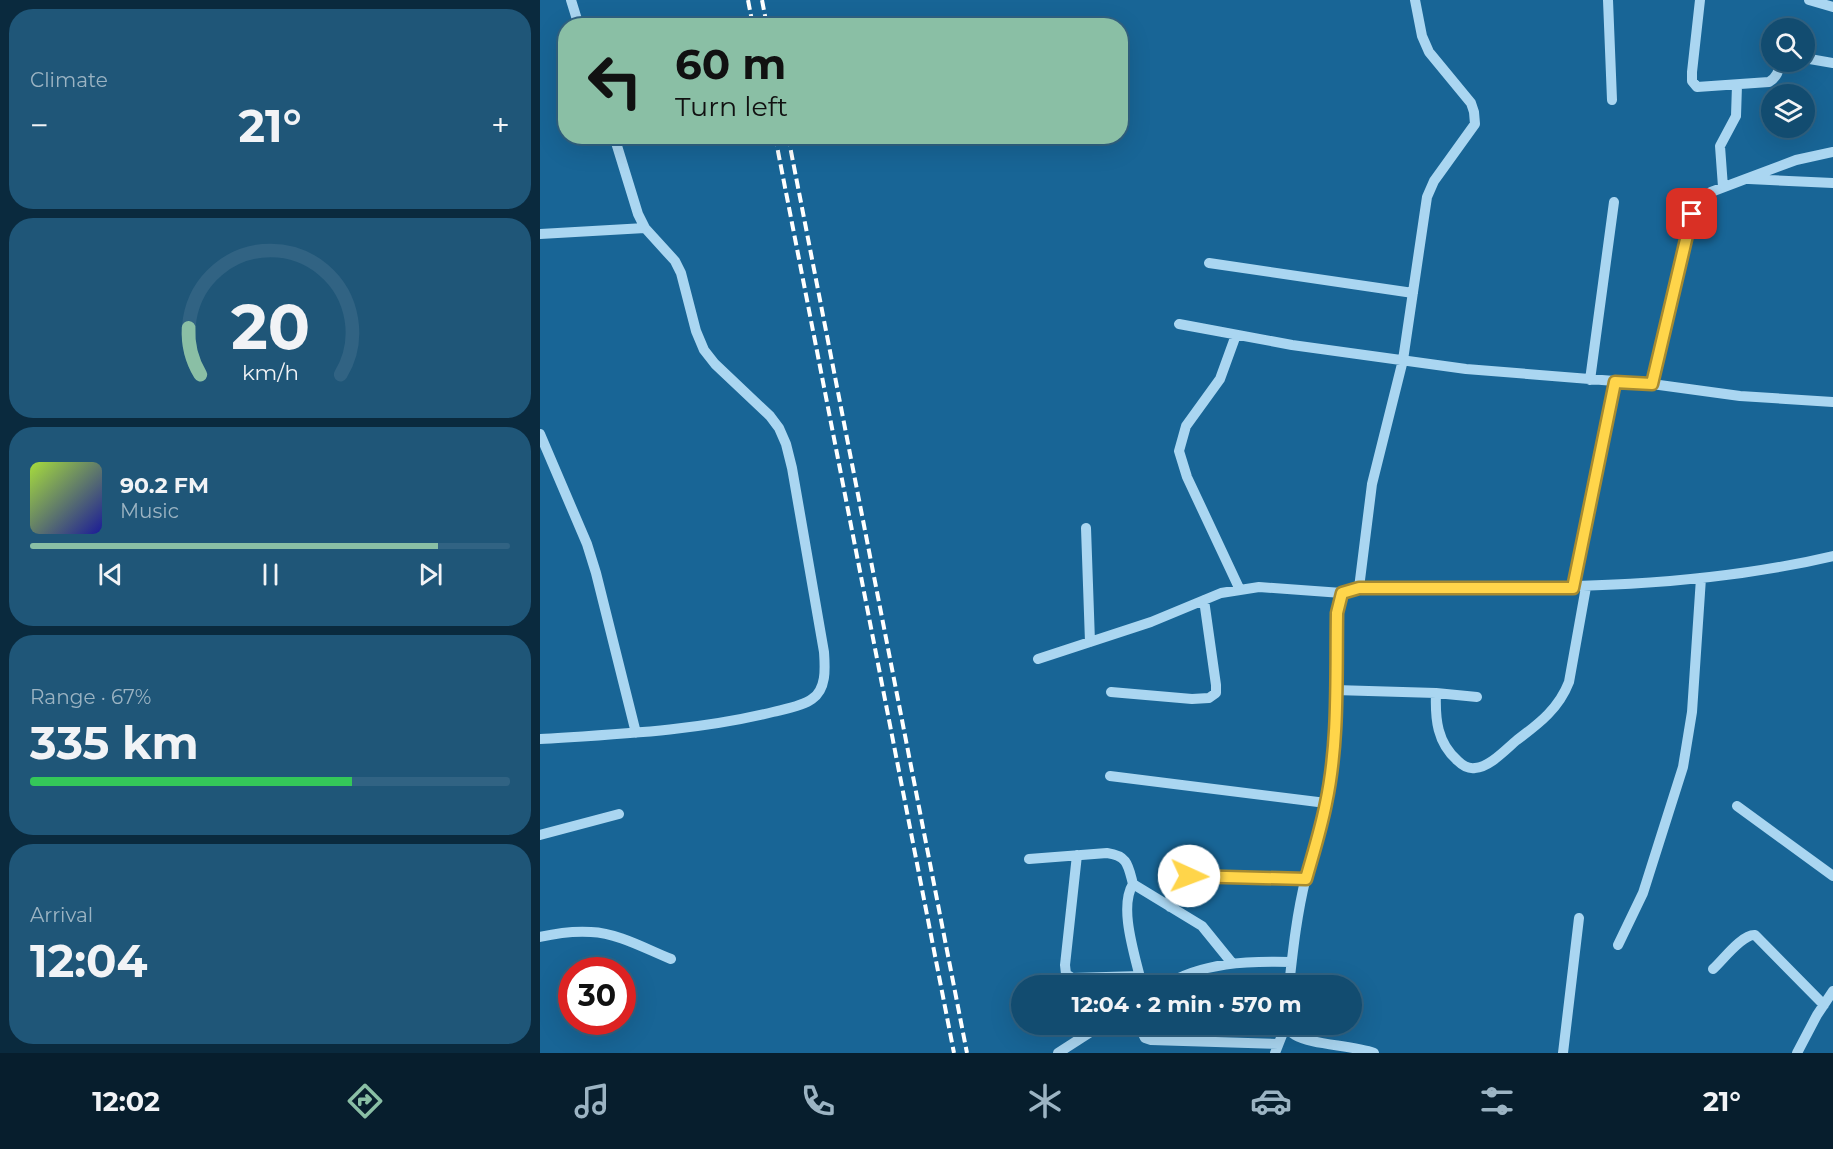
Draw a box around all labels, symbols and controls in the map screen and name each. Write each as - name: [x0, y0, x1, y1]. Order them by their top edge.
- map controls: [1761, 18, 1815, 138]
- button: search: [1761, 18, 1815, 72]
- text: 60 m: [675, 38, 786, 90]
- icon: left: [576, 42, 654, 120]
- text: Climate: [30, 68, 108, 92]
- button: layers: [1761, 84, 1815, 138]
- text: Turn left: [675, 90, 788, 123]
- text: 21°: [238, 98, 302, 153]
- text: −: [30, 105, 49, 145]
- text: +: [491, 105, 510, 145]
- pin: [1666, 188, 1717, 239]
- icon: arrive: [1675, 197, 1708, 230]
- text: 20: [230, 289, 310, 365]
- text: km/h: [241, 359, 299, 385]
- text: 90.2 FM: [120, 472, 209, 499]
- text: Music: [120, 499, 179, 523]
- icon: previous: [94, 558, 127, 591]
- icon: pause: [254, 558, 287, 591]
- icon: next: [414, 558, 447, 591]
- text: Range · 67%: [30, 685, 151, 709]
- text: 335 km: [30, 715, 199, 770]
- position arrow: [1157, 844, 1221, 908]
- text: Arrival: [30, 903, 93, 927]
- text: 12:04: [30, 933, 148, 988]
- speed limit sign: 30: [558, 957, 636, 1035]
- text: 12:04 · 2 min · 570 m: [1071, 991, 1302, 1018]
- icon: directions: [344, 1080, 386, 1122]
- icon: music: [571, 1080, 613, 1122]
- icon: phone: [797, 1080, 839, 1122]
- icon: climate: [1024, 1080, 1066, 1122]
- icon: car: [1250, 1080, 1292, 1122]
- icon: filters: [1476, 1080, 1518, 1122]
- text: 12:02: [92, 1085, 160, 1118]
- text: 21°: [1703, 1085, 1741, 1118]

